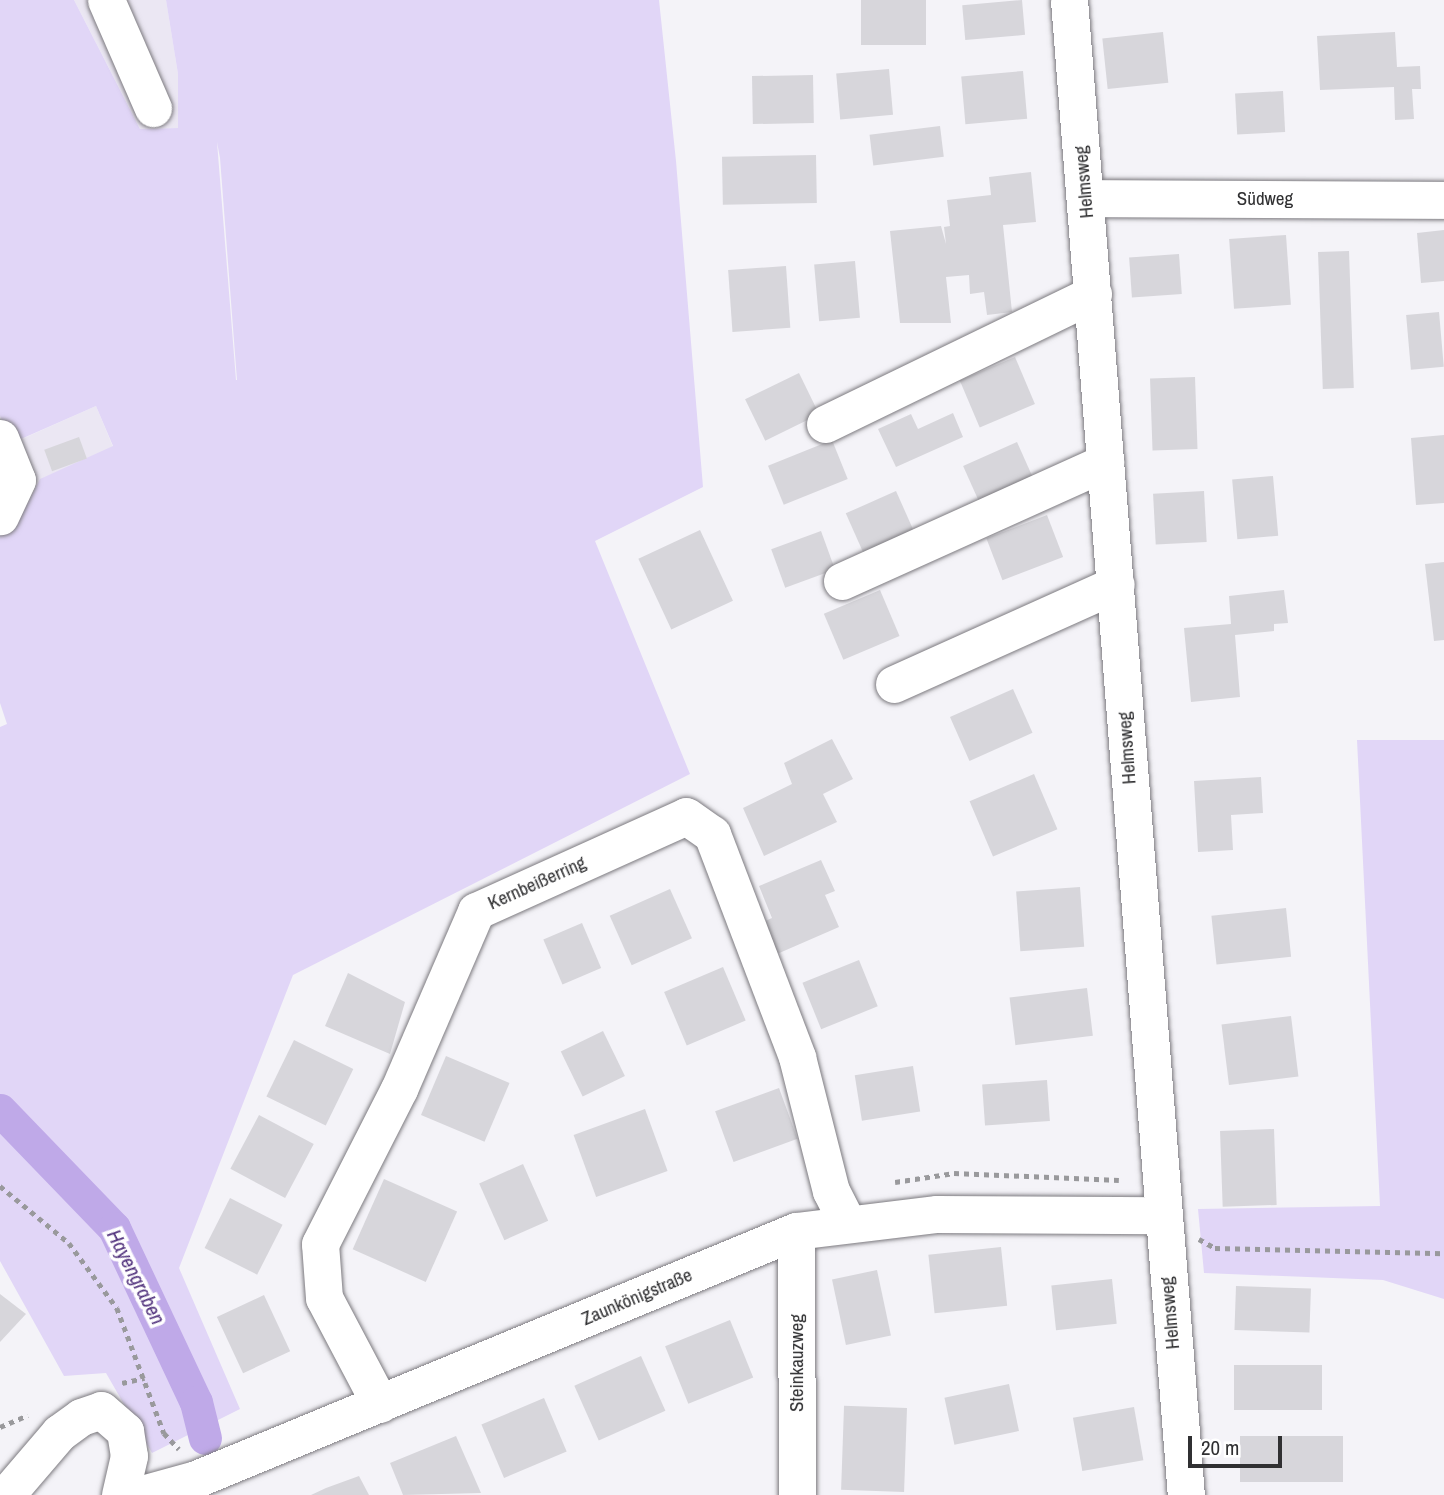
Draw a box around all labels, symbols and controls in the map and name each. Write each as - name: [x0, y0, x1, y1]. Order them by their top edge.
- street label: Helmsweg: [1069, 145, 1099, 219]
- street label: Südweg: [1237, 188, 1293, 210]
- street label: Helmsweg: [1113, 711, 1141, 785]
- street label: Kernbeißerring: [485, 851, 589, 915]
- water label: Hayengraben: [101, 1225, 171, 1329]
- street label: Zaunkönigstraße: [578, 1263, 696, 1331]
- street label: Helmsweg: [1155, 1276, 1185, 1350]
- street label: Steinkauzweg: [786, 1314, 808, 1412]
- scale bar: [1192, 1422, 1286, 1466]
- text: 20 m: [1201, 1433, 1239, 1462]

